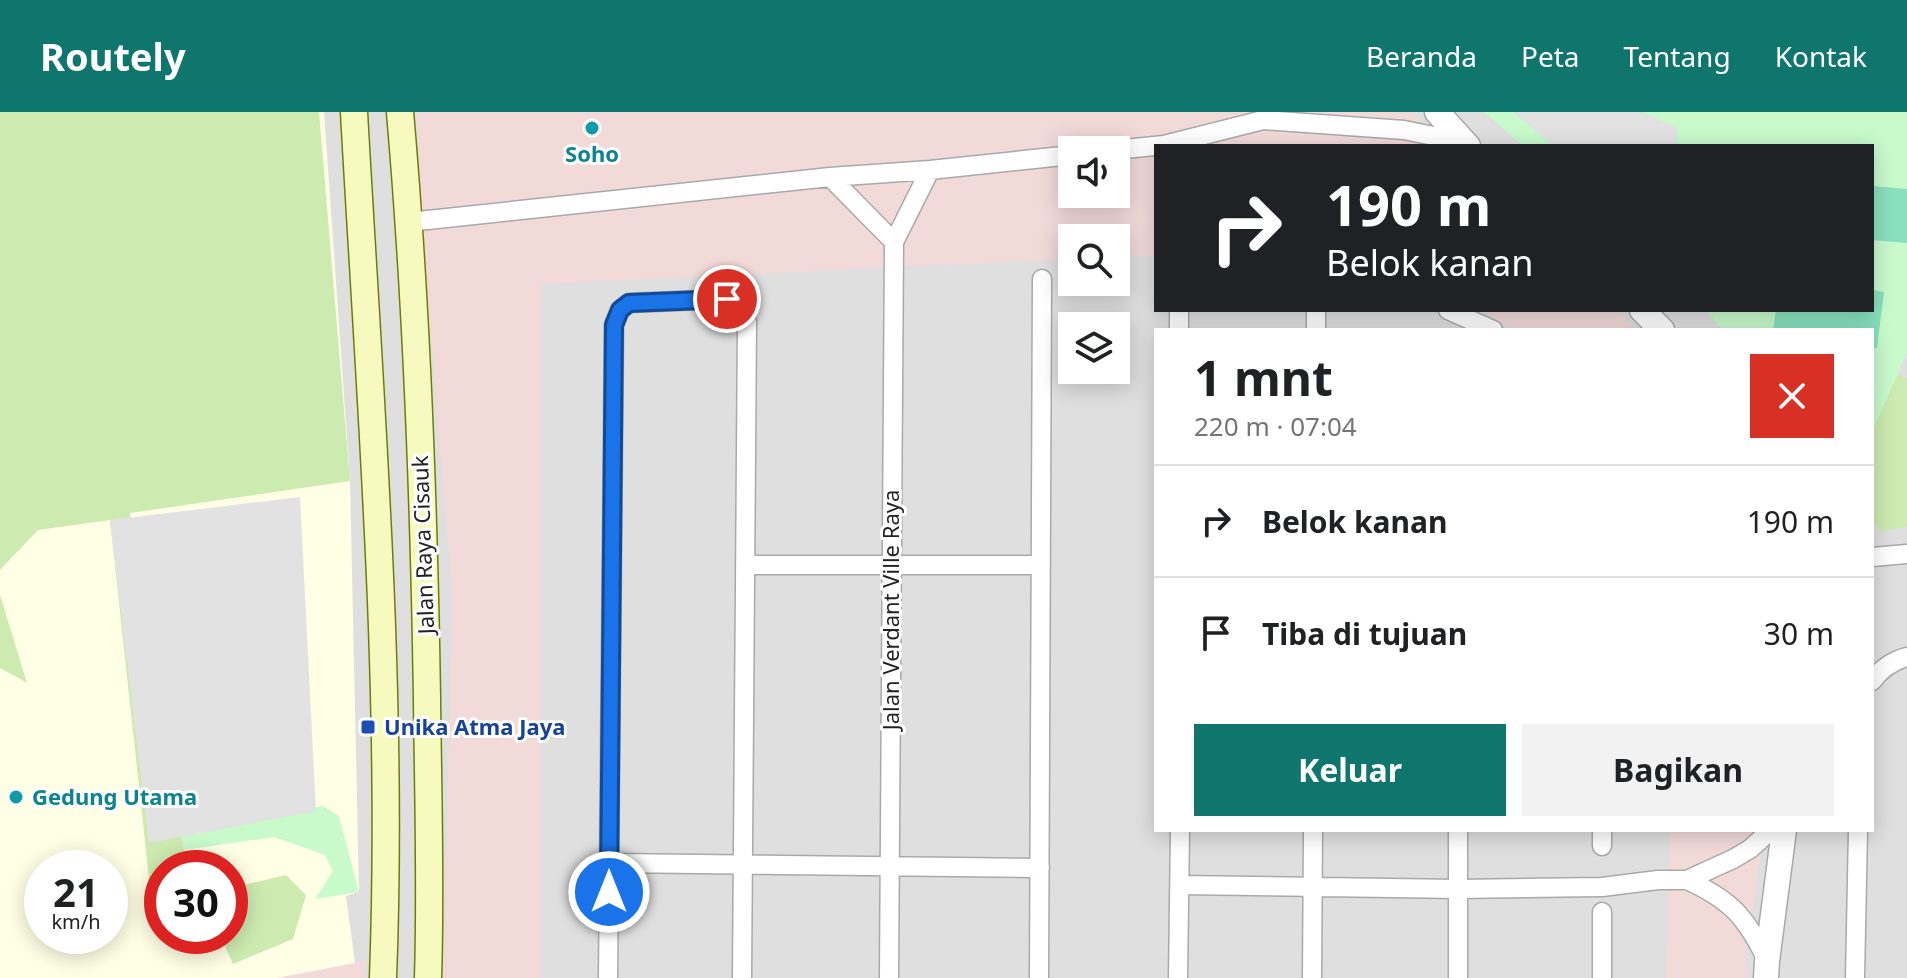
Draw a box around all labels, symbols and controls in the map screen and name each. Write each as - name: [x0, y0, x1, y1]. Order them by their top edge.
- text: Routely: [40, 30, 186, 82]
- text: Beranda: [1366, 37, 1477, 75]
- text: Peta: [1521, 37, 1580, 75]
- text: Tentang: [1624, 37, 1731, 75]
- text: Kontak: [1775, 37, 1867, 75]
- marker: Soho: [583, 119, 601, 137]
- map controls: [1058, 136, 1130, 384]
- button: sound: [1058, 136, 1130, 208]
- place label: Soho: [565, 138, 619, 168]
- text: 190 m: [1326, 166, 1491, 242]
- icon: right: [1194, 176, 1298, 280]
- button: search: [1058, 224, 1130, 296]
- text: Belok kanan: [1326, 238, 1533, 287]
- pin: [693, 265, 761, 333]
- icon: arrive: [705, 277, 749, 321]
- button: layers: [1058, 312, 1130, 384]
- text: 1 mnt: [1194, 345, 1333, 410]
- button: close: [1750, 354, 1834, 438]
- text: 220 m · 07:04: [1194, 408, 1357, 444]
- street label: Jalan Raya Cisauk: [404, 455, 440, 637]
- street label: Jalan Verdant Ville Raya: [875, 490, 905, 732]
- icon: right: [1194, 499, 1238, 543]
- text: Belok kanan: [1262, 501, 1448, 542]
- text: 190 m: [1747, 501, 1834, 542]
- icon: arrive: [1194, 611, 1238, 655]
- text: Tiba di tujuan: [1262, 613, 1467, 654]
- text: 30 m: [1764, 613, 1834, 654]
- place label: Unika Atma Jaya: [384, 711, 565, 741]
- marker: Unika Atma Jaya: [359, 718, 377, 736]
- button: Keluar: [1194, 724, 1506, 816]
- button: Bagikan: [1522, 724, 1834, 816]
- place label: Gedung Utama: [32, 781, 197, 811]
- marker: Gedung Utama: [7, 788, 25, 806]
- speed limit sign: 30: [144, 850, 248, 954]
- position arrow: [567, 850, 651, 934]
- text: 21: [53, 864, 99, 919]
- text: km/h: [51, 908, 101, 935]

